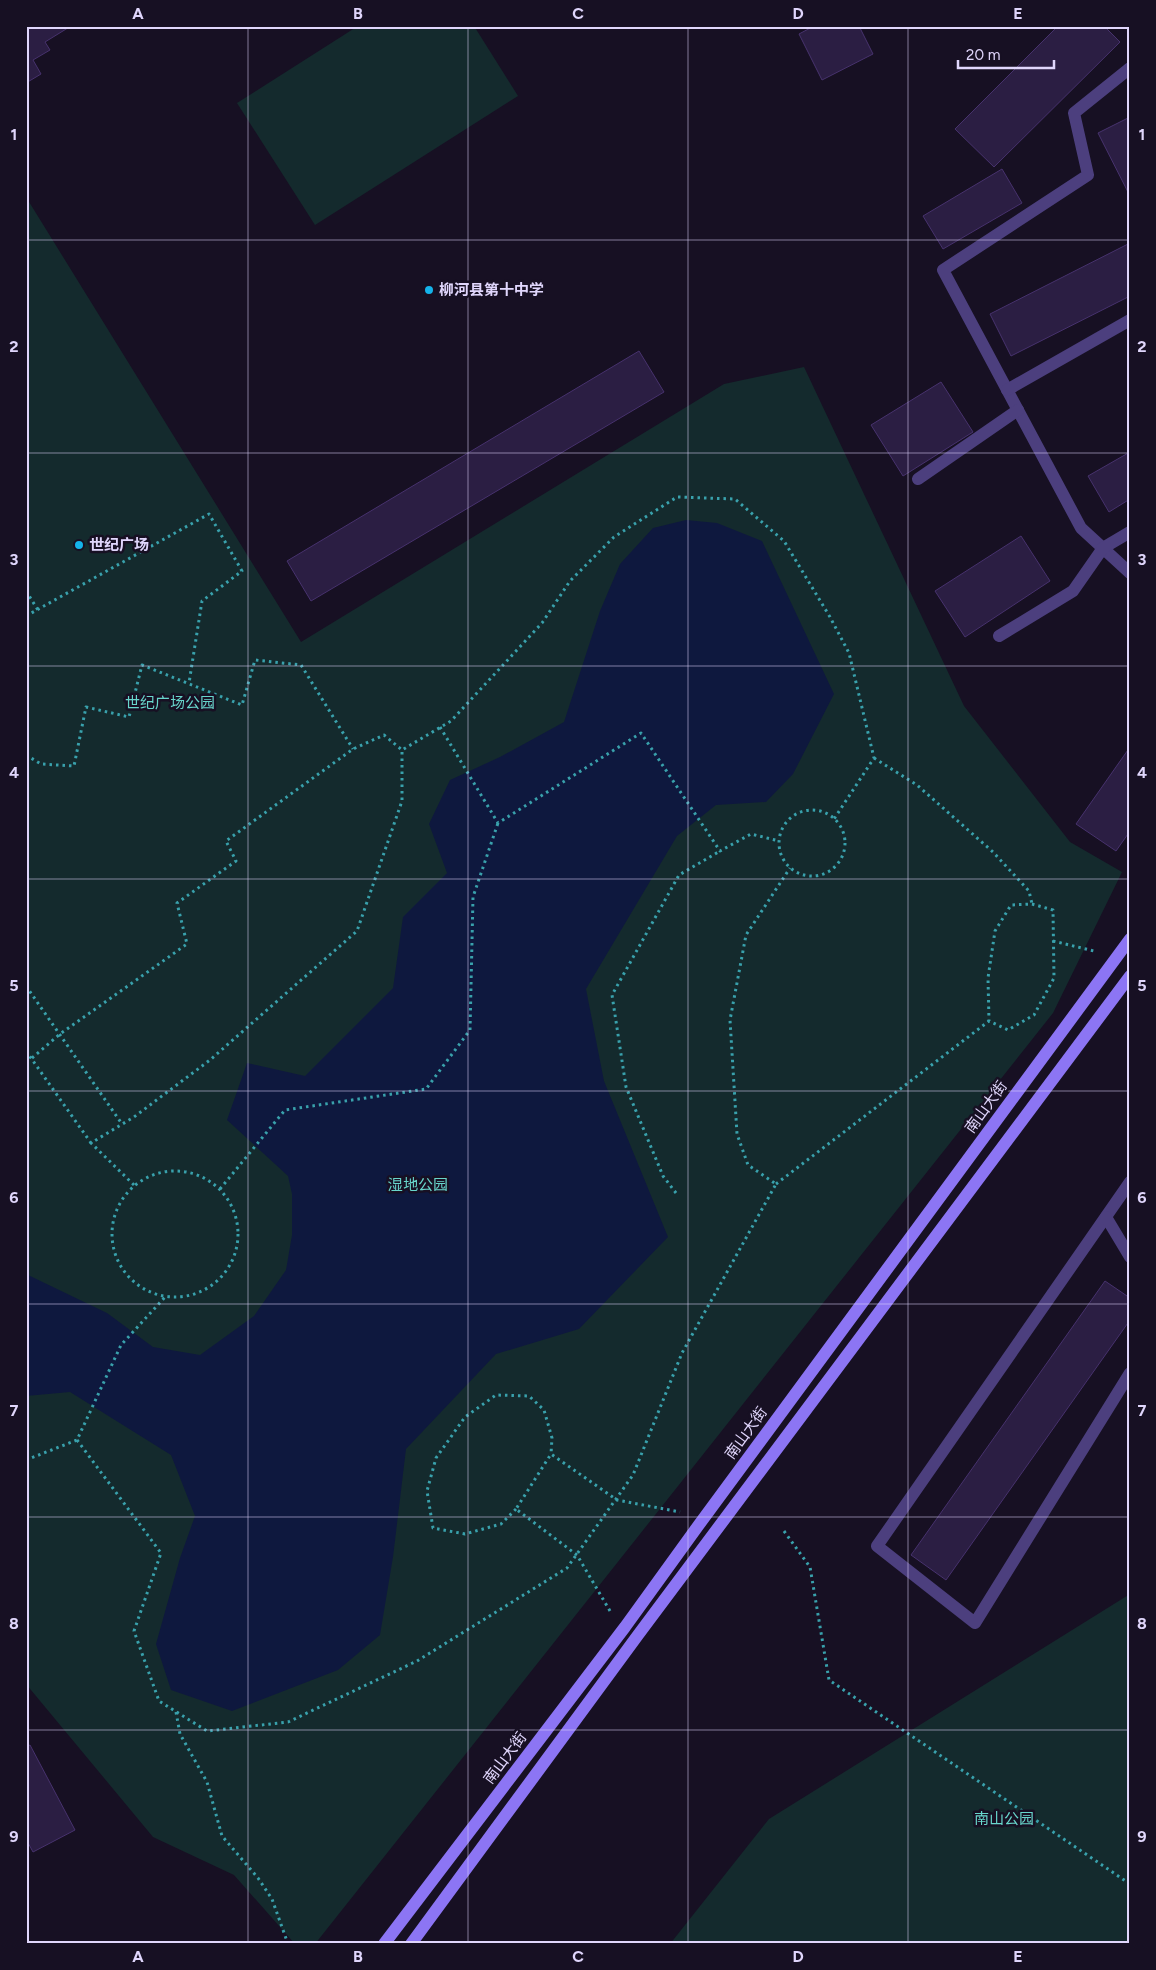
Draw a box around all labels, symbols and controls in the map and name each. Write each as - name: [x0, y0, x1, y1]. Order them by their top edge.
- text: A: [132, 4, 144, 23]
- text: B: [353, 4, 363, 23]
- text: C: [572, 4, 584, 23]
- text: D: [792, 4, 804, 23]
- text: E: [1013, 4, 1023, 23]
- scale bar: [958, 38, 1055, 70]
- text: 20 m: [966, 46, 1000, 64]
- text: 1: [11, 125, 17, 144]
- text: 1: [1139, 125, 1145, 144]
- place label: 柳河县第十中学: [439, 281, 544, 299]
- marker: 柳河县第十中学: [423, 284, 435, 296]
- text: 2: [9, 337, 19, 356]
- text: 2: [1137, 337, 1147, 356]
- place label: 世纪广场: [89, 536, 149, 554]
- marker: 世纪广场: [73, 539, 85, 551]
- text: 3: [10, 550, 19, 569]
- text: 3: [1138, 550, 1147, 569]
- park label: 世纪广场公园: [125, 694, 215, 712]
- text: 4: [9, 763, 19, 782]
- text: 4: [1137, 763, 1147, 782]
- text: 5: [9, 976, 19, 995]
- text: 5: [1137, 976, 1147, 995]
- street label: 南山大街: [961, 1077, 1011, 1137]
- park label: 湿地公园: [388, 1176, 448, 1194]
- text: 6: [9, 1188, 19, 1207]
- text: 6: [1137, 1188, 1147, 1207]
- text: 7: [10, 1401, 19, 1420]
- text: 7: [1138, 1401, 1147, 1420]
- street label: 南山大街: [721, 1403, 771, 1463]
- text: 8: [9, 1614, 19, 1633]
- text: 8: [1137, 1614, 1147, 1633]
- street label: 南山大街: [480, 1729, 530, 1787]
- park label: 南山公园: [974, 1810, 1034, 1828]
- text: 9: [9, 1827, 19, 1846]
- text: 9: [1137, 1827, 1147, 1846]
- text: A: [132, 1947, 144, 1966]
- text: B: [353, 1947, 363, 1966]
- text: C: [572, 1947, 584, 1966]
- text: D: [792, 1947, 804, 1966]
- text: E: [1013, 1947, 1023, 1966]

